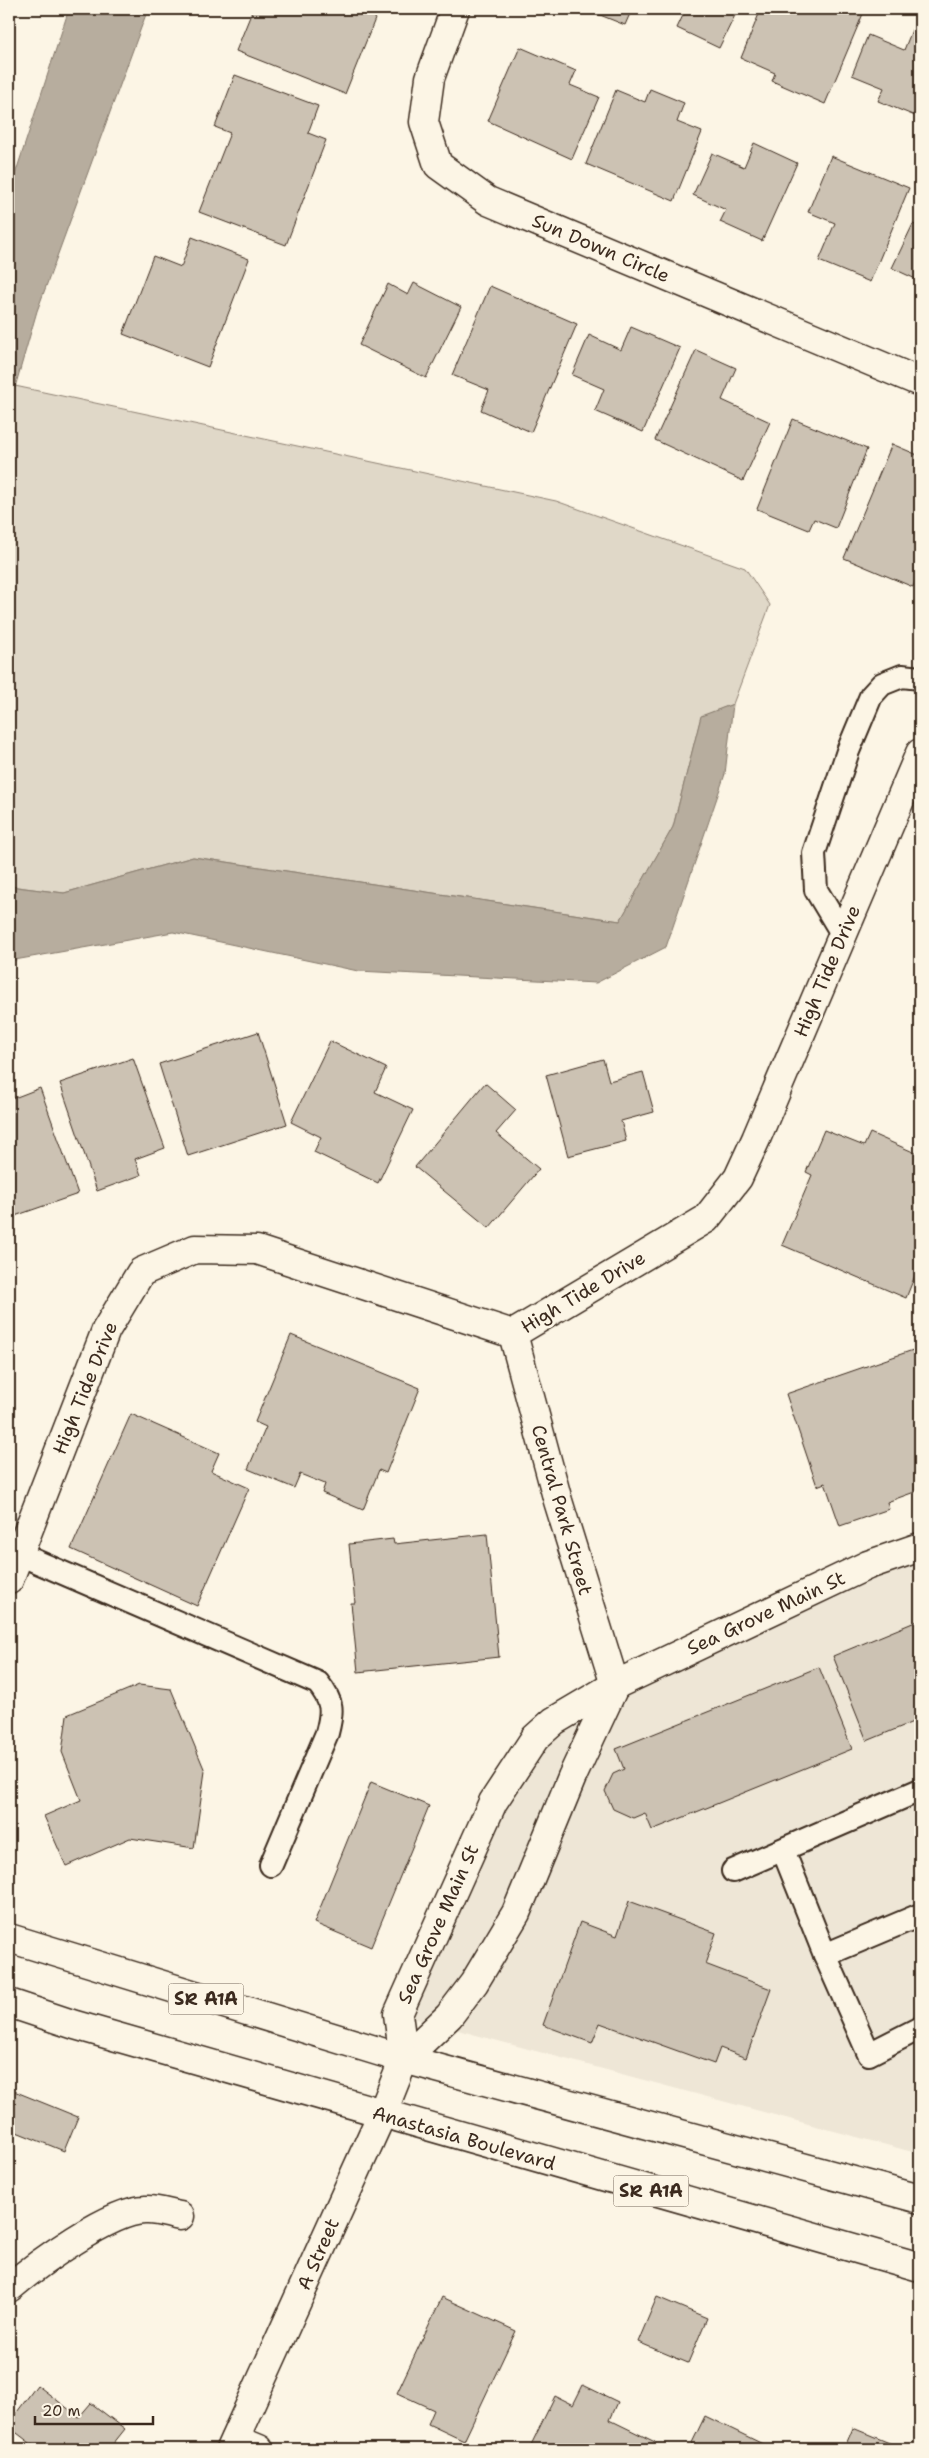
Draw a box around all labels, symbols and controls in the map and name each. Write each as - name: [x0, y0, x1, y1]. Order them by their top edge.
- street label: Sun Down Circle: [528, 208, 674, 288]
- street label: High Tide Drive: [788, 901, 866, 1041]
- street label: High Tide Drive: [516, 1245, 650, 1339]
- street label: High Tide Drive: [47, 1318, 123, 1458]
- street label: Central Park Street: [526, 1422, 598, 1598]
- street label: Sea Grove Main St: [683, 1565, 849, 1661]
- street label: Sea Grove Main St: [392, 1840, 484, 2008]
- road number: SR A1A: [168, 1984, 244, 2015]
- street label: Anastasia Boulevard: [370, 2100, 558, 2176]
- road number: SR A1A: [614, 2176, 688, 2206]
- street label: A Street: [291, 2214, 345, 2294]
- scale bar: [35, 2393, 152, 2425]
- text: 20 m: [42, 2401, 81, 2421]

